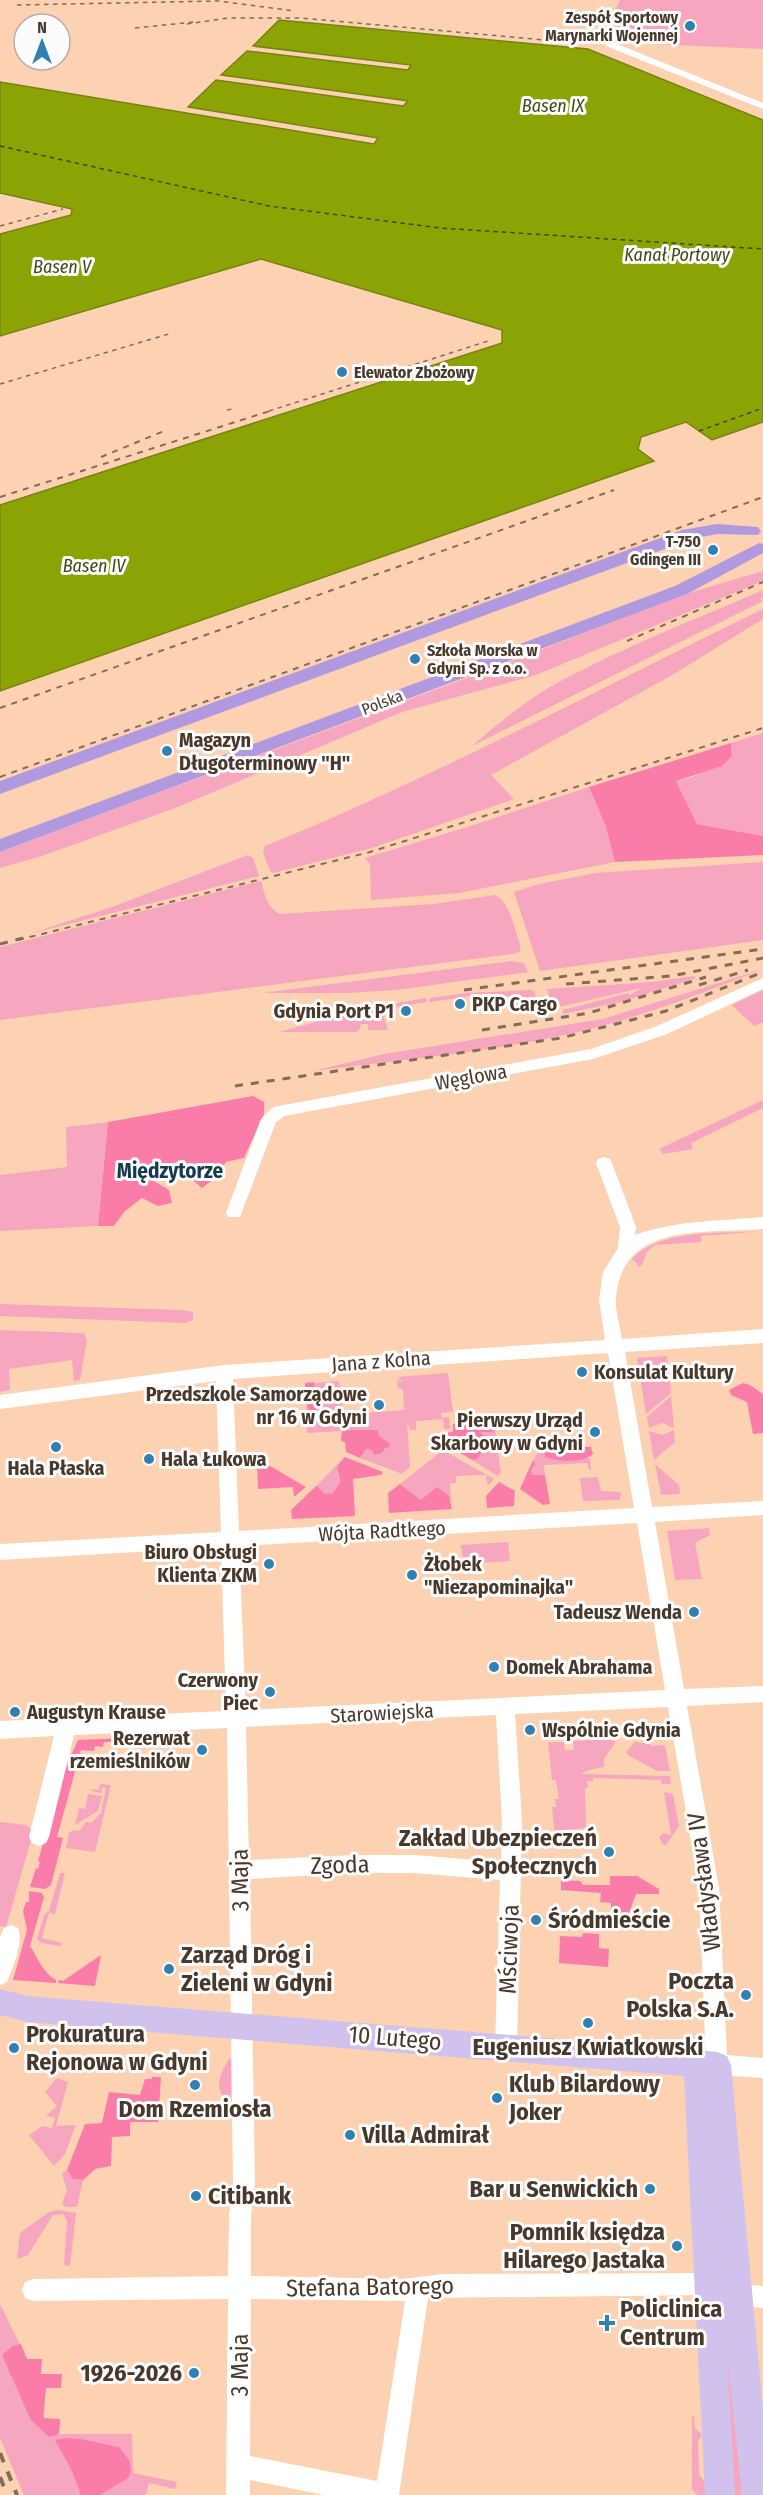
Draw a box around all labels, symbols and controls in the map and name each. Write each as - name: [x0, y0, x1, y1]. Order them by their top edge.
- place label: Zespół Sportowy Marynarki Wojennej: [545, 8, 678, 45]
- north arrow: [12, 12, 72, 72]
- text: N: [37, 18, 47, 37]
- marker: Zespół Sportowy Marynarki Wojennej: [683, 19, 697, 33]
- water label: Basen IX: [522, 95, 585, 117]
- water label: Kanał Portowy: [624, 244, 731, 266]
- water label: Basen V: [33, 256, 93, 278]
- place label: Elewator Zbożowy: [354, 363, 475, 382]
- marker: Elewator Zbożowy: [335, 365, 349, 379]
- place label: T-750 Gdingen III: [630, 532, 701, 569]
- marker: T-750 Gdingen III: [706, 543, 720, 557]
- water label: Basen IV: [63, 555, 127, 577]
- place label: Szkoła Morska w Gdyni Sp. z o.o.: [427, 641, 538, 678]
- marker: Szkoła Morska w Gdyni Sp. z o.o.: [408, 652, 422, 666]
- street label: Polska: [359, 686, 406, 719]
- place label: Magazyn Długoterminowy "H": [179, 728, 350, 775]
- marker: Magazyn Długoterminowy "H": [160, 744, 174, 758]
- place label: PKP Cargo: [472, 992, 557, 1016]
- marker: PKP Cargo: [453, 997, 467, 1011]
- place label: Gdynia Port P1: [273, 999, 394, 1023]
- marker: Gdynia Port P1: [399, 1004, 413, 1018]
- street label: Węglowa: [433, 1059, 509, 1095]
- district label: Międzytorze: [117, 1158, 224, 1184]
- street label: Jana z Kolna: [331, 1346, 431, 1376]
- place label: Konsulat Kultury: [594, 1360, 734, 1384]
- marker: Konsulat Kultury: [575, 1365, 589, 1379]
- place label: Przedszkole Samorządowe nr 16 w Gdyni: [146, 1382, 367, 1429]
- marker: Przedszkole Samorządowe nr 16 w Gdyni: [372, 1398, 386, 1412]
- place label: Pierwszy Urząd Skarbowy w Gdyni: [431, 1408, 583, 1455]
- marker: Pierwszy Urząd Skarbowy w Gdyni: [588, 1425, 602, 1439]
- marker: Hala Płaska: [49, 1440, 63, 1454]
- place label: Hala Łukowa: [161, 1447, 266, 1471]
- marker: Hala Łukowa: [142, 1452, 156, 1466]
- place label: Hala Płaska: [8, 1456, 104, 1480]
- street label: Wójta Radtkego: [318, 1516, 446, 1546]
- place label: Biuro Obsługi Klienta ZKM: [145, 1540, 257, 1587]
- place label: Żłobek "Niezapominajka": [424, 1552, 573, 1599]
- marker: Biuro Obsługi Klienta ZKM: [262, 1557, 276, 1571]
- marker: Żłobek "Niezapominajka": [405, 1568, 419, 1582]
- place label: Tadeusz Wenda: [554, 1600, 682, 1624]
- marker: Tadeusz Wenda: [687, 1605, 701, 1619]
- place label: Domek Abrahama: [506, 1655, 652, 1679]
- marker: Domek Abrahama: [487, 1660, 501, 1674]
- place label: Czerwony Piec: [178, 1668, 258, 1715]
- marker: Czerwony Piec: [263, 1685, 277, 1699]
- street label: Starowiejska: [330, 1698, 434, 1728]
- place label: Augustyn Krause: [26, 1700, 166, 1724]
- marker: Augustyn Krause: [8, 1705, 22, 1719]
- place label: Wspólnie Gdynia: [542, 1718, 681, 1742]
- marker: Wspólnie Gdynia: [523, 1723, 537, 1737]
- place label: Rezerwat rzemieślników: [70, 1726, 191, 1773]
- marker: Rezerwat rzemieślników: [195, 1743, 209, 1757]
- street label: Władysława IV: [682, 1810, 726, 1953]
- place label: Zakład Ubezpieczeń Społecznych: [399, 1824, 597, 1880]
- marker: Zakład Ubezpieczeń Społecznych: [602, 1845, 616, 1859]
- street label: 3 Maja: [225, 1848, 255, 1912]
- street label: Zgoda: [310, 1850, 370, 1880]
- street label: Mściwoja: [493, 1904, 525, 1994]
- place label: Śródmieście: [548, 1906, 671, 1934]
- marker: Śródmieście: [529, 1913, 543, 1927]
- place label: Zarząd Dróg i Zieleni w Gdyni: [181, 1941, 333, 1997]
- marker: Zarząd Dróg i Zieleni w Gdyni: [162, 1962, 176, 1976]
- place label: Poczta Polska S.A.: [626, 1967, 734, 2023]
- marker: Poczta Polska S.A.: [739, 1988, 753, 2002]
- marker: Eugeniusz Kwiatkowski: [581, 2016, 595, 2030]
- place label: Prokuratura Rejonowa w Gdyni: [26, 2020, 208, 2076]
- street label: 10 Lutego: [347, 2020, 443, 2056]
- place label: Eugeniusz Kwiatkowski: [473, 2033, 703, 2061]
- marker: Prokuratura Rejonowa w Gdyni: [7, 2041, 21, 2055]
- place label: Klub Bilardowy Joker: [508, 2070, 660, 2126]
- marker: Dom Rzemiosła: [188, 2078, 202, 2092]
- marker: Klub Bilardowy Joker: [490, 2091, 504, 2105]
- place label: Dom Rzemiosła: [119, 2095, 272, 2123]
- place label: Villa Admirał: [361, 2121, 490, 2149]
- marker: Villa Admirał: [343, 2128, 357, 2142]
- place label: Bar u Senwickich: [470, 2175, 638, 2203]
- place label: Citibank: [208, 2182, 292, 2210]
- marker: Bar u Senwickich: [643, 2182, 657, 2196]
- marker: Citibank: [189, 2189, 203, 2203]
- place label: Pomnik księdza Hilarego Jastaka: [503, 2218, 665, 2274]
- marker: Pomnik księdza Hilarego Jastaka: [670, 2239, 684, 2253]
- street label: Stefana Batorego: [286, 2272, 454, 2302]
- place label: Policlinica Centrum: [620, 2295, 722, 2351]
- marker: Policlinica Centrum: [598, 2314, 616, 2332]
- street label: 3 Maja: [226, 2334, 254, 2396]
- place label: 1926-2026: [81, 2359, 182, 2387]
- marker: 1926-2026: [187, 2366, 201, 2380]

